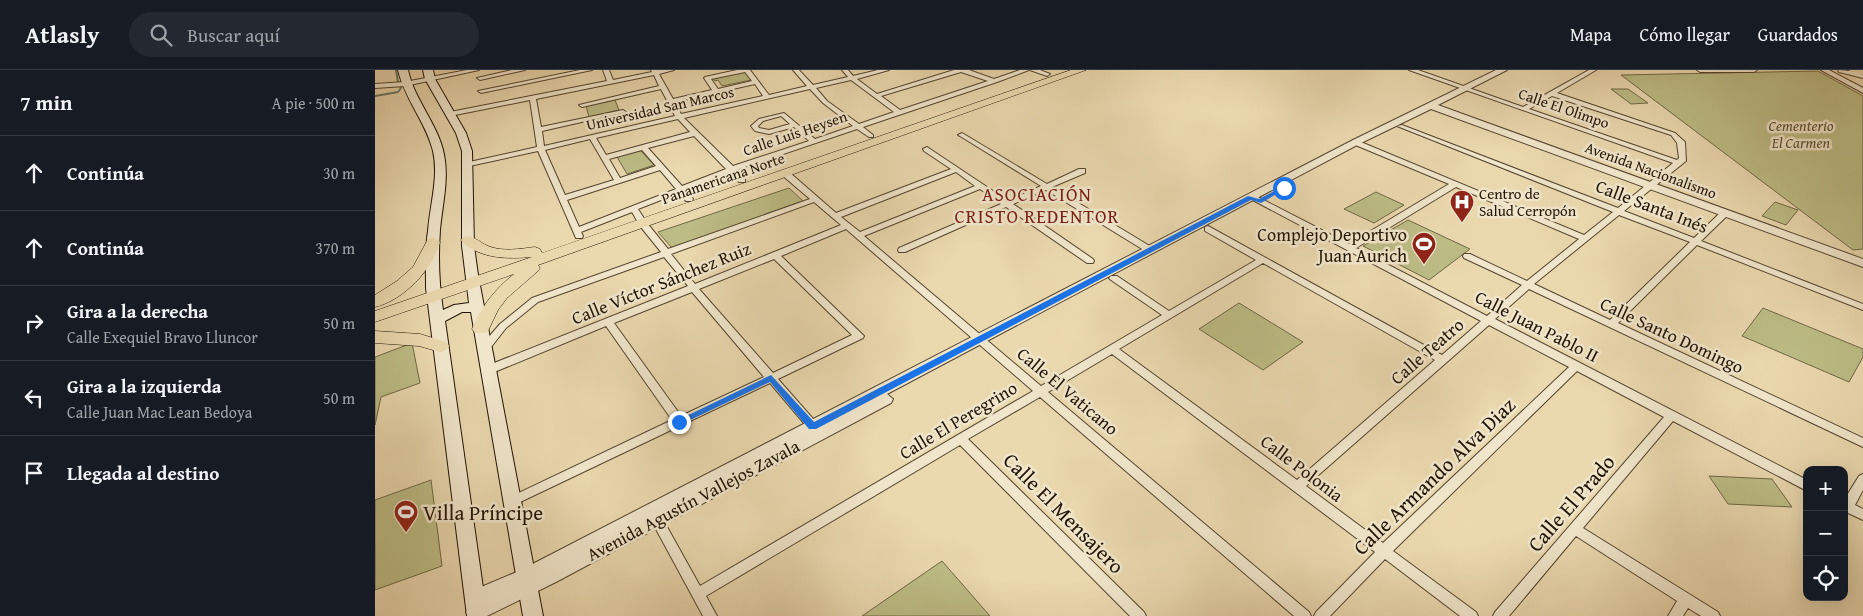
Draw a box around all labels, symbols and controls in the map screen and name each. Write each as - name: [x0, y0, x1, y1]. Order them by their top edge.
- search box: [129, 12, 479, 57]
- text: Atlasly: [25, 17, 99, 52]
- icon: search: [147, 21, 175, 49]
- text: Buscar aquí: [187, 21, 280, 49]
- text: Mapa: [1570, 21, 1612, 48]
- text: Cómo llegar: [1640, 21, 1730, 48]
- text: Guardados: [1758, 21, 1838, 48]
- street label: Universidad San Marcos: [584, 81, 736, 135]
- street label: Calle El Olimpo: [1516, 83, 1612, 133]
- text: 7 min: [20, 87, 72, 118]
- text: A pie · 500 m: [272, 91, 355, 115]
- street label: Calle Luis Heysen: [740, 105, 850, 161]
- park label: Cementerio El Carmen: [1769, 115, 1834, 153]
- street label: Avenida Nacionalismo: [1582, 136, 1720, 204]
- street label: Panamericana Norte: [659, 147, 787, 209]
- icon: ahead: [20, 159, 48, 187]
- text: Continúa: [67, 159, 144, 187]
- text: 30 m: [323, 161, 355, 185]
- street label: Calle Santa Inés: [1592, 172, 1712, 240]
- route start: [1273, 177, 1296, 200]
- district label: ASOCIACIÓN CRISTO REDENTOR: [954, 180, 1120, 230]
- place label: Centro de Salud Cerropón: [1479, 183, 1577, 221]
- hospital icon: Centro de Salud Cerropón: [1449, 189, 1475, 223]
- place label: Complejo Deportivo Juan Aurich: [1257, 221, 1407, 269]
- sports icon: Complejo Deportivo Juan Aurich: [1411, 231, 1437, 265]
- icon: ahead: [20, 234, 48, 262]
- text: Continúa: [67, 234, 144, 262]
- street label: Calle Víctor Sánchez Ruiz: [567, 235, 755, 331]
- text: 370 m: [315, 236, 355, 260]
- street label: Calle Juan Pablo II: [1470, 283, 1604, 369]
- street label: Calle Santo Domingo: [1596, 290, 1748, 380]
- text: Gira a la derecha: [67, 297, 208, 325]
- icon: right: [20, 309, 48, 337]
- text: 50 m: [323, 311, 355, 335]
- street label: Calle Teatro: [1384, 311, 1470, 391]
- text: Calle Exequiel Bravo Lluncor: [67, 325, 258, 349]
- street label: Calle El Vaticano: [1011, 340, 1125, 442]
- text: Gira a la izquierda: [67, 372, 222, 400]
- street label: Calle El Peregrino: [894, 374, 1022, 466]
- icon: left: [20, 384, 48, 412]
- text: 50 m: [323, 386, 355, 410]
- street label: Calle Armando Alva Diaz: [1346, 390, 1522, 562]
- text: Calle Juan Mac Lean Bedoya: [67, 400, 252, 424]
- route end: [668, 411, 691, 434]
- street label: Calle Polonia: [1255, 428, 1349, 508]
- street label: Avenida Agustín Vallejos Zavala: [582, 432, 805, 568]
- street label: Calle El Mensajero: [996, 445, 1132, 581]
- street label: Calle El Prado: [1520, 447, 1622, 559]
- icon: arrive: [20, 459, 48, 487]
- text: Llegada al destino: [67, 459, 219, 487]
- map controls: [1803, 466, 1848, 601]
- button: +: [1803, 466, 1848, 511]
- place label: Villa Príncipe: [423, 497, 543, 528]
- sports icon: Villa Príncipe: [393, 499, 419, 533]
- button: −: [1803, 511, 1848, 556]
- button: locate: [1803, 556, 1848, 601]

